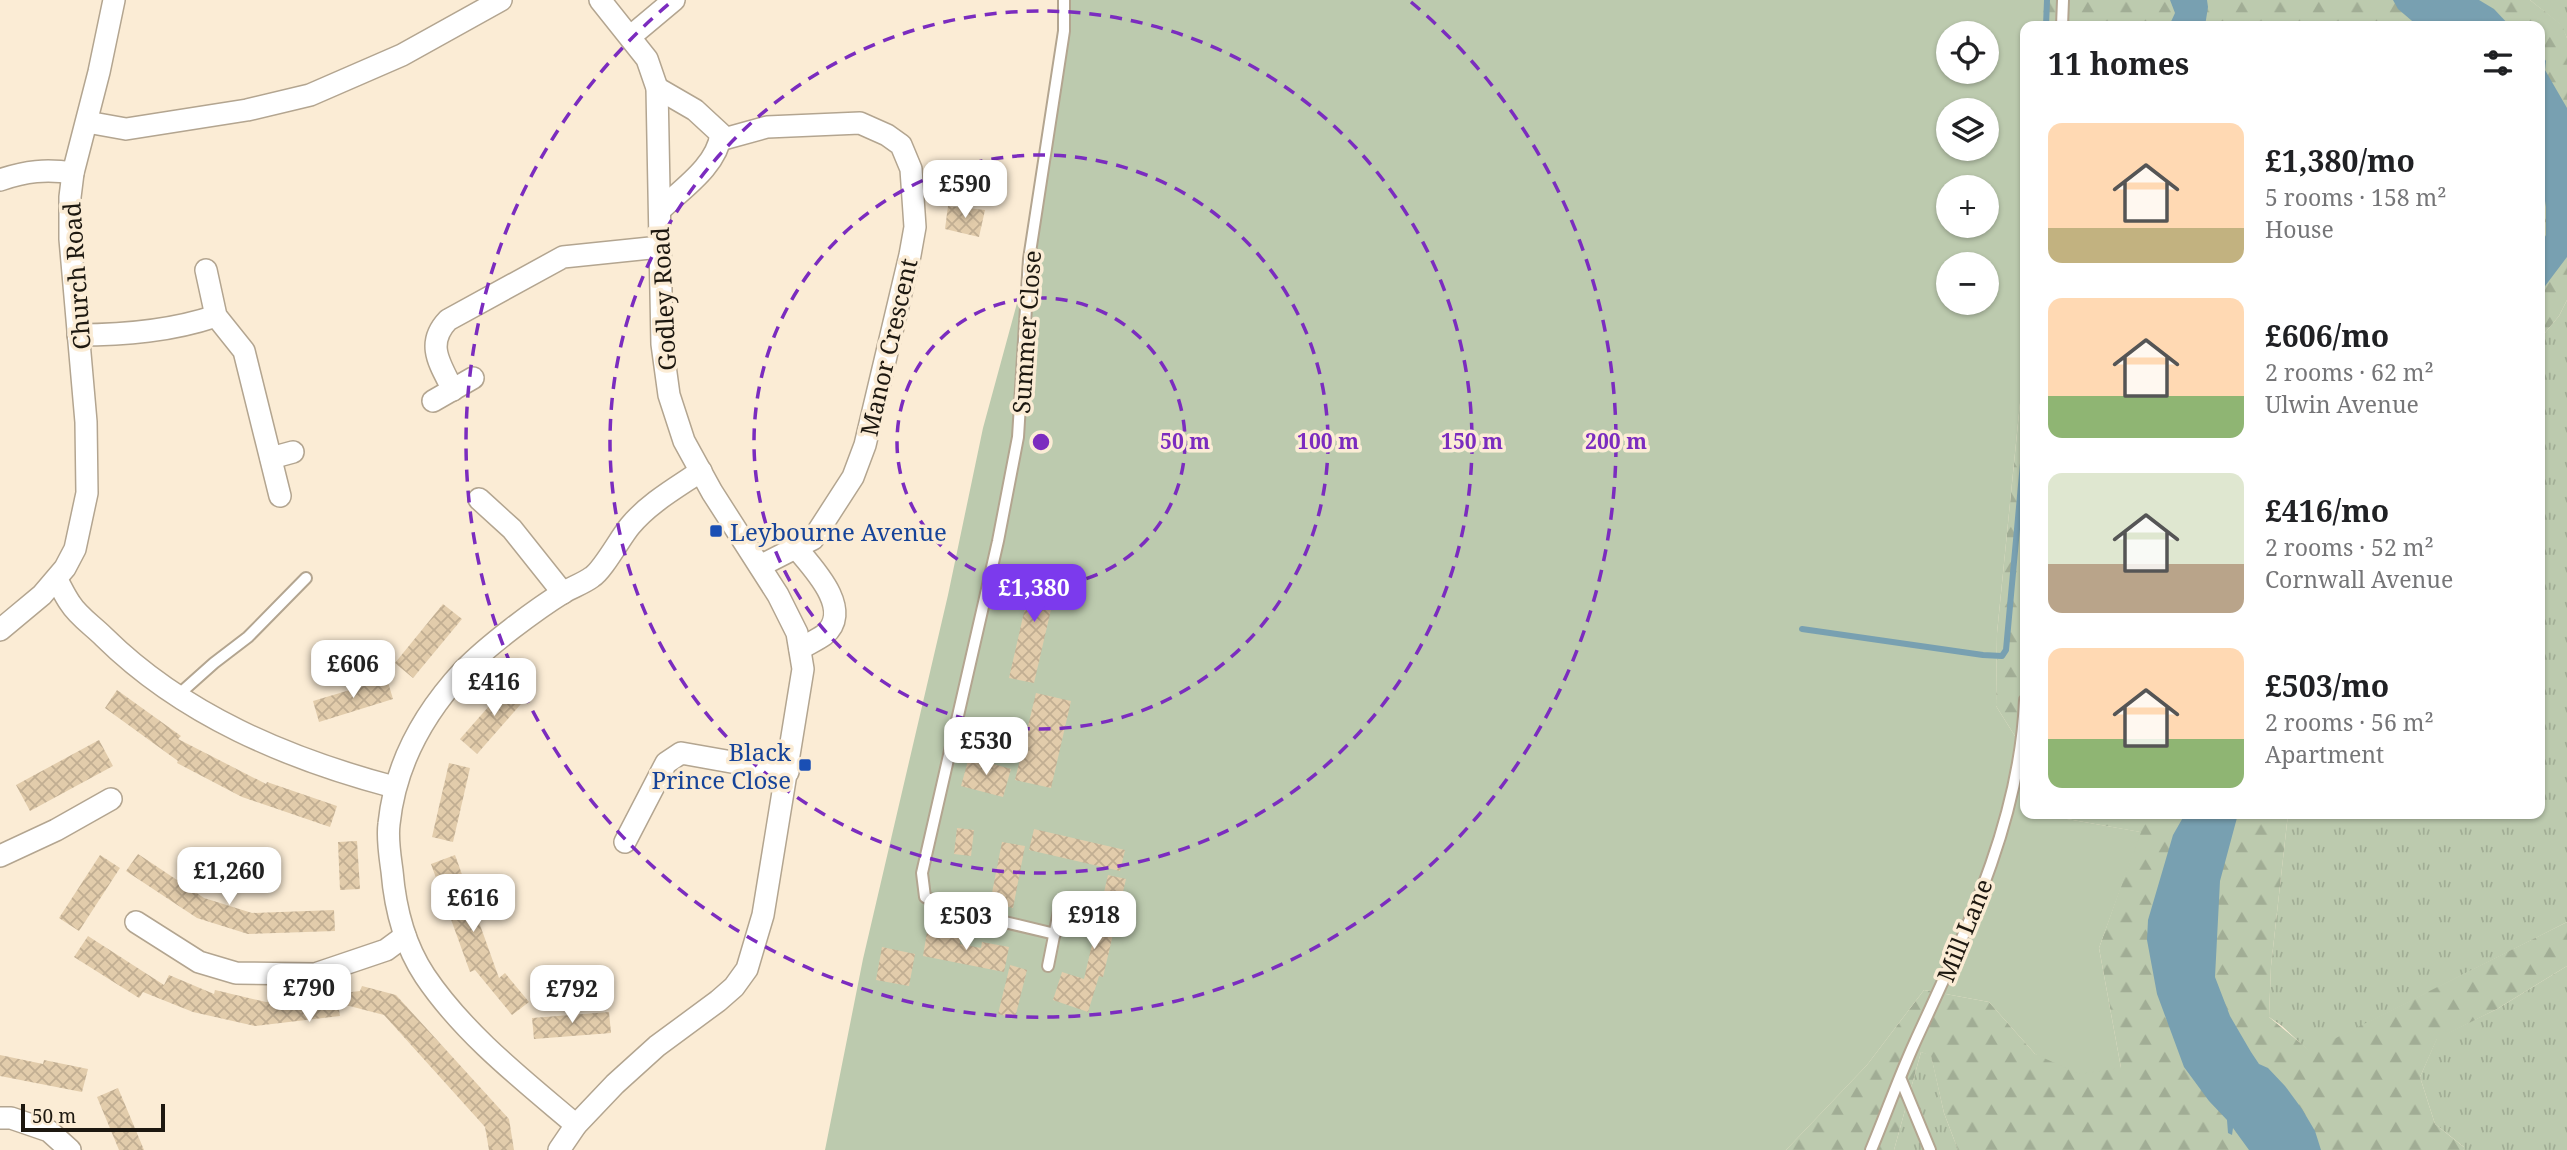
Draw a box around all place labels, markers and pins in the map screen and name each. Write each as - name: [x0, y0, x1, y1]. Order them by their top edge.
- pin: £590: [924, 160, 1006, 220]
- centre of rings: [1029, 430, 1053, 454]
- place label: Leybourne Avenue: [730, 515, 947, 548]
- marker: Leybourne Avenue: [708, 523, 724, 539]
- pin: £1,380: [977, 564, 1091, 624]
- pin: £606: [312, 640, 394, 700]
- pin: £416: [453, 658, 535, 718]
- pin: £530: [945, 718, 1027, 777]
- place label: Black Prince Close: [651, 735, 792, 796]
- marker: Black Prince Close: [797, 757, 813, 773]
- pin: £1,260: [172, 848, 286, 907]
- pin: £616: [432, 874, 514, 934]
- pin: £503: [925, 892, 1007, 952]
- pin: £918: [1053, 892, 1135, 951]
- pin: £790: [268, 964, 350, 1024]
- pin: £792: [531, 965, 613, 1025]

